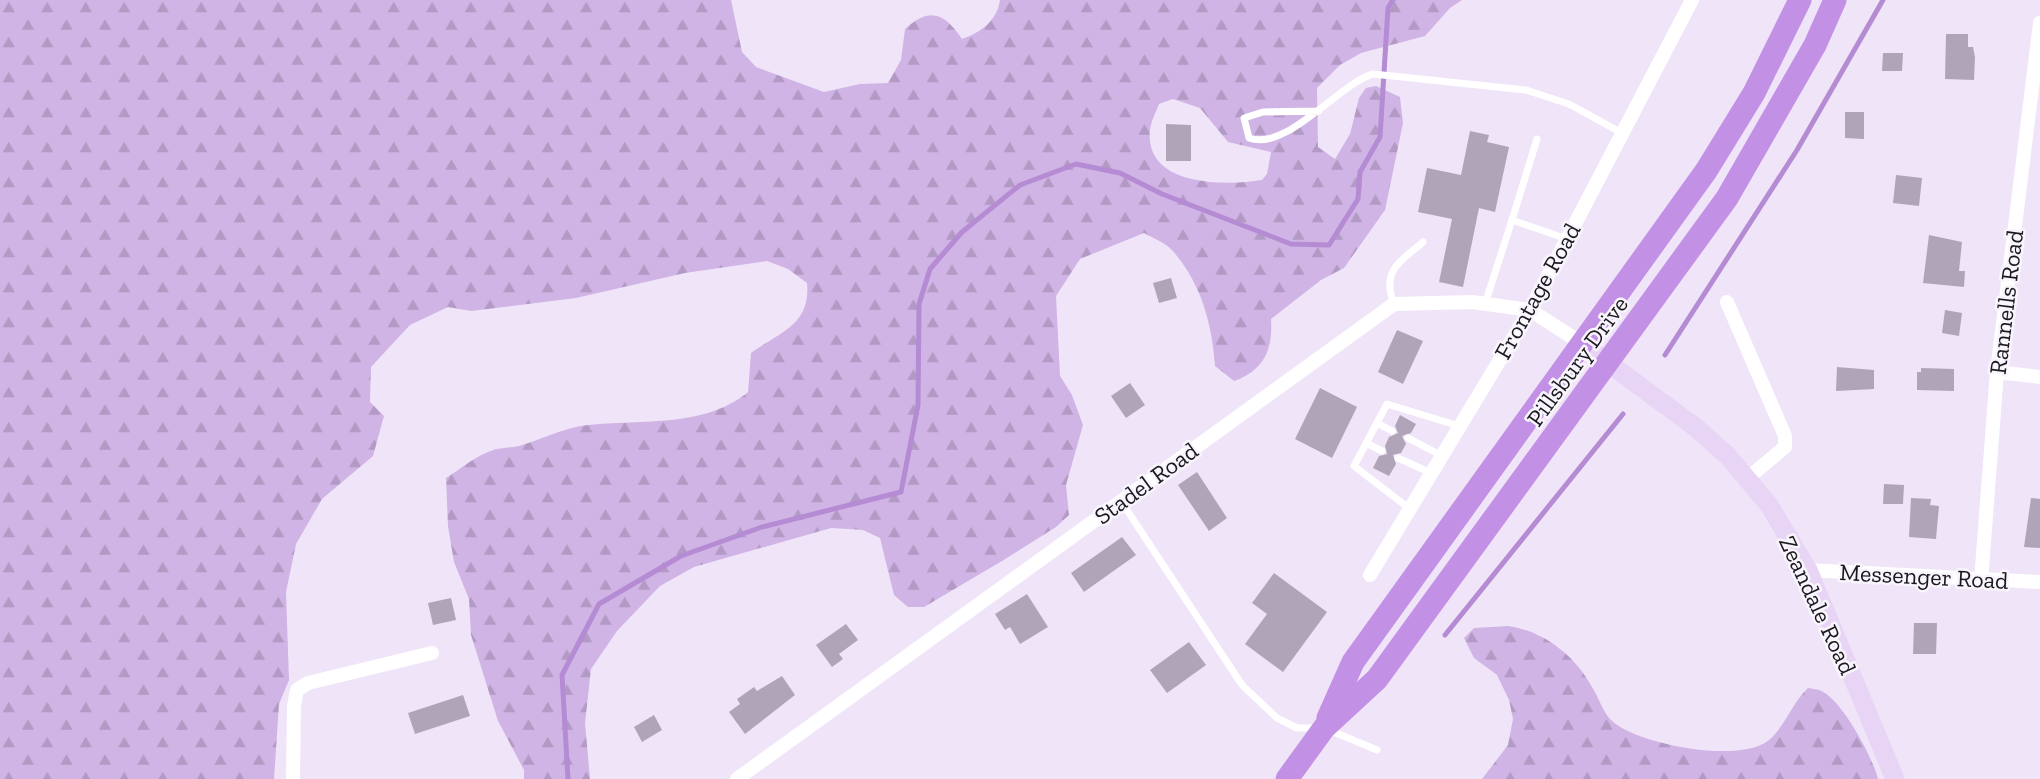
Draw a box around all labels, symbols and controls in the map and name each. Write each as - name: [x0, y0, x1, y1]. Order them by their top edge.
- street label: Frontage Road: [1488, 218, 1586, 364]
- street label: Rannells Road: [1983, 228, 2029, 376]
- street label: Pillsbury Drive: [1520, 290, 1634, 432]
- street label: Stadel Road: [1088, 436, 1204, 530]
- street label: Zeandale Road: [1773, 531, 1863, 679]
- street label: Messenger Road: [1839, 557, 2009, 595]

